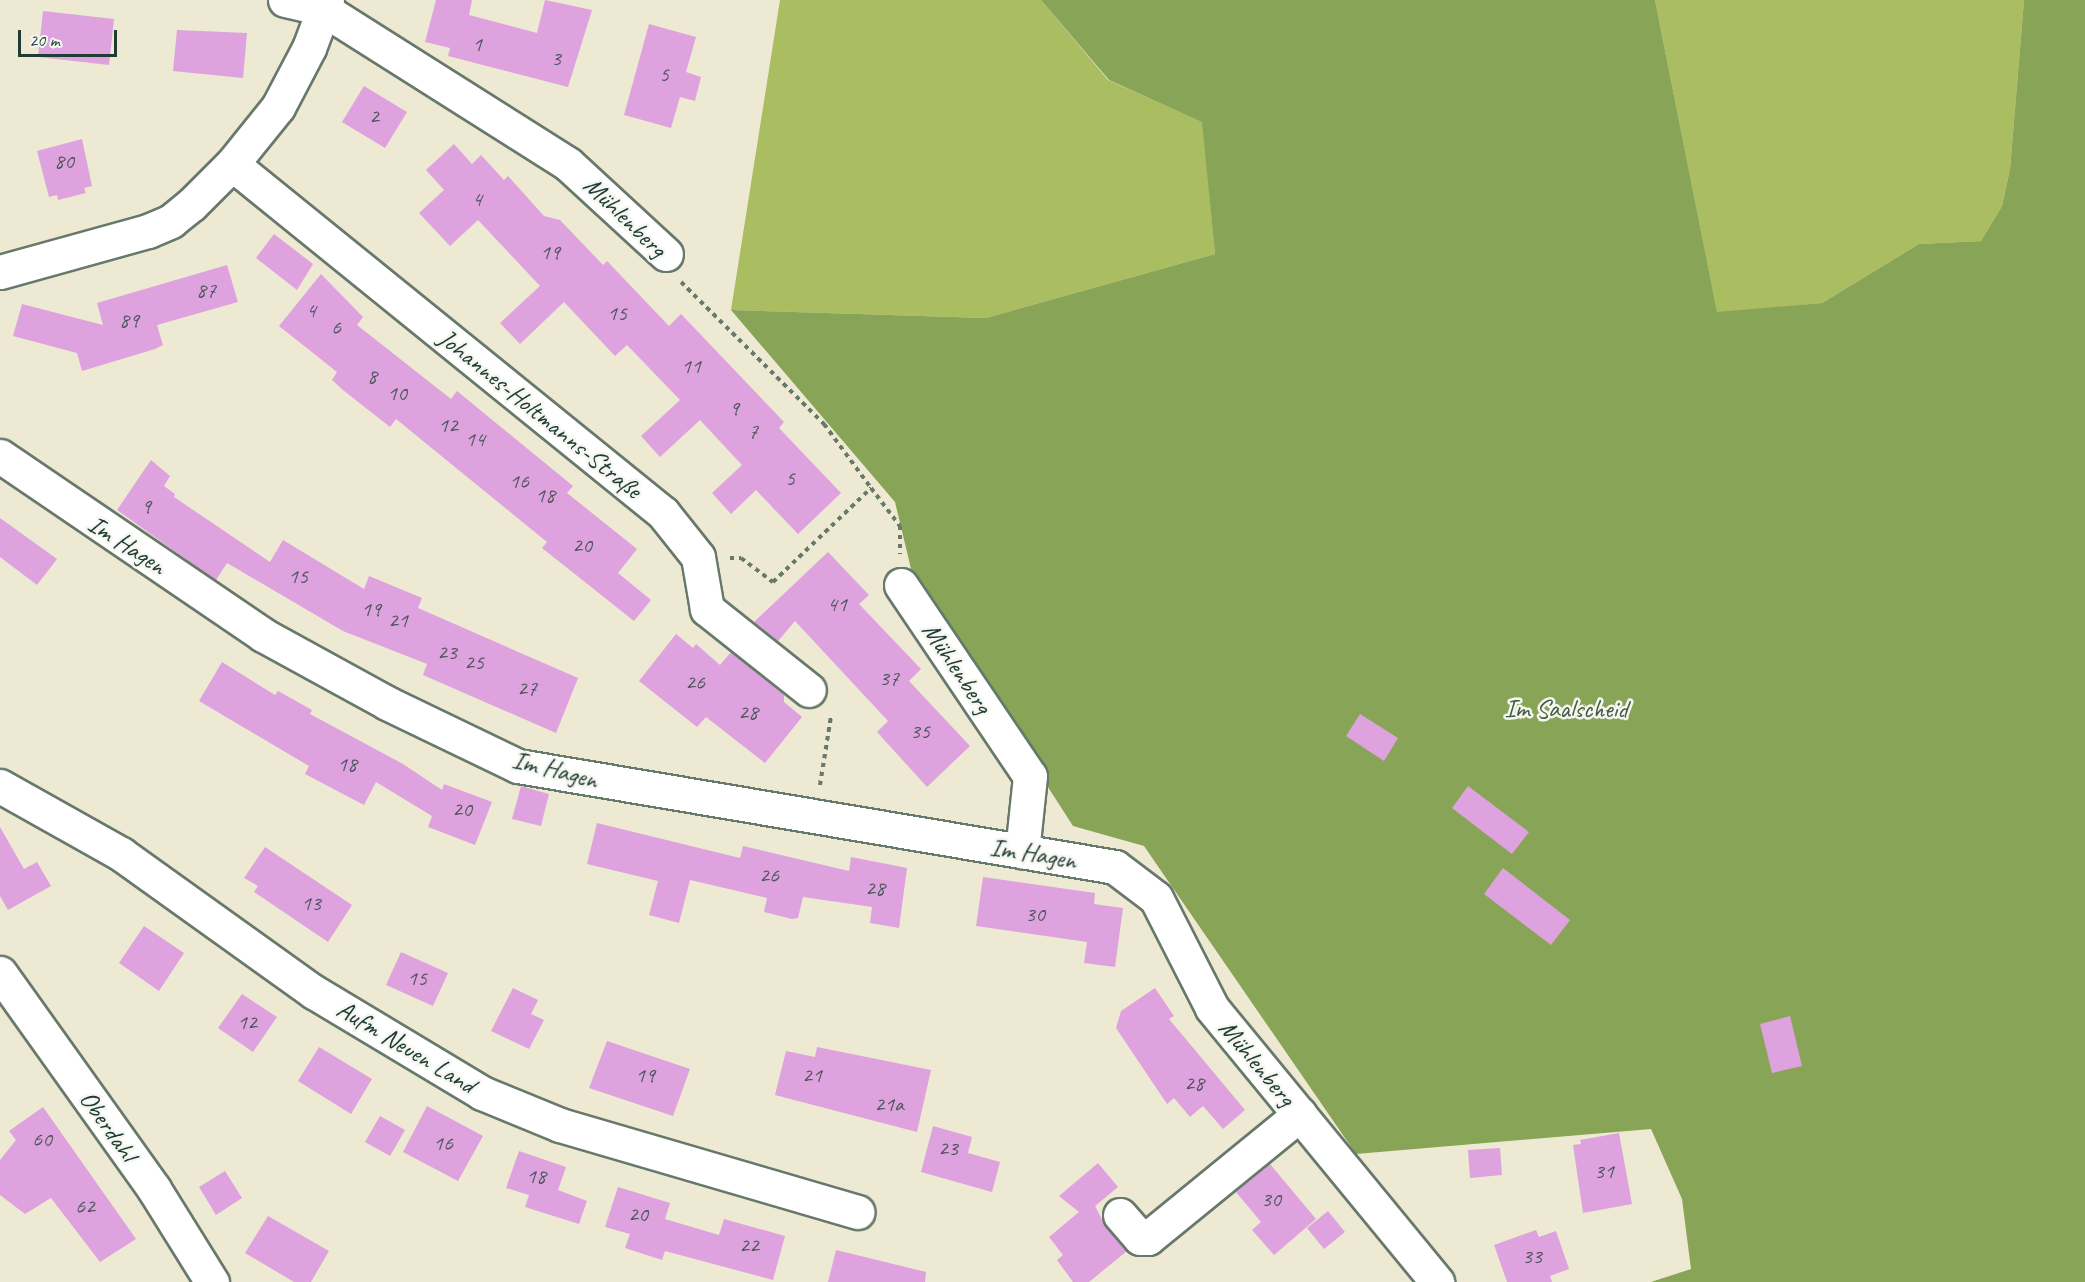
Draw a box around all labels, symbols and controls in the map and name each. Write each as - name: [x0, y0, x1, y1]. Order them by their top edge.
- scale bar: [21, 18, 120, 56]
- text: 20 m: [29, 29, 60, 51]
- house number: 1: [472, 32, 482, 58]
- house number: 3: [551, 46, 561, 72]
- house number: 5: [659, 62, 669, 88]
- house number: 2: [369, 104, 379, 130]
- house number: 80: [54, 149, 74, 175]
- street label: Mühlenberg: [577, 170, 673, 264]
- house number: 4: [472, 187, 482, 213]
- house number: 19: [540, 240, 560, 266]
- house number: 87: [196, 278, 216, 304]
- house number: 4: [306, 298, 316, 324]
- house number: 15: [607, 301, 627, 327]
- house number: 89: [119, 308, 139, 334]
- house number: 6: [331, 315, 341, 341]
- street label: Johannes-Holtmanns-Straße: [432, 322, 648, 506]
- house number: 11: [681, 354, 701, 380]
- house number: 8: [367, 364, 377, 390]
- house number: 10: [387, 381, 407, 407]
- house number: 9: [729, 396, 739, 422]
- house number: 12: [438, 413, 458, 439]
- house number: 7: [748, 419, 758, 445]
- house number: 14: [465, 427, 485, 453]
- house number: 5: [785, 466, 795, 492]
- house number: 16: [509, 469, 529, 495]
- house number: 18: [535, 483, 555, 509]
- house number: 9: [141, 494, 151, 520]
- street label: Im Hagen: [82, 508, 172, 582]
- house number: 20: [572, 533, 592, 559]
- house number: 15: [288, 564, 308, 590]
- house number: 41: [827, 592, 847, 618]
- house number: 19: [361, 597, 381, 623]
- house number: 21: [388, 608, 408, 634]
- street label: Mühlenberg: [915, 616, 999, 720]
- house number: 23: [437, 640, 457, 666]
- house number: 25: [464, 650, 484, 676]
- house number: 37: [879, 666, 899, 692]
- house number: 26: [685, 670, 705, 696]
- house number: 27: [517, 676, 537, 702]
- park label: Im Saalscheid: [1504, 693, 1628, 725]
- house number: 28: [738, 700, 758, 726]
- house number: 35: [910, 719, 930, 745]
- street label: Im Hagen: [509, 744, 601, 796]
- house number: 18: [337, 752, 357, 778]
- house number: 20: [452, 797, 472, 823]
- street label: Im Hagen: [988, 832, 1078, 876]
- house number: 26: [759, 863, 779, 889]
- house number: 28: [865, 876, 885, 902]
- house number: 13: [301, 891, 321, 917]
- house number: 30: [1025, 902, 1045, 928]
- house number: 15: [407, 966, 427, 992]
- street label: Aufm Neuen Land: [331, 993, 481, 1101]
- house number: 12: [237, 1010, 257, 1036]
- street label: Mühlenberg: [1212, 1013, 1302, 1113]
- house number: 19: [635, 1063, 655, 1089]
- house number: 21: [802, 1063, 822, 1089]
- house number: 28: [1184, 1071, 1204, 1097]
- street label: Oberdahl: [73, 1085, 143, 1167]
- house number: 21a: [874, 1092, 904, 1118]
- house number: 60: [32, 1127, 52, 1153]
- house number: 16: [433, 1131, 453, 1157]
- house number: 23: [938, 1136, 958, 1162]
- house number: 31: [1594, 1159, 1614, 1185]
- house number: 18: [526, 1164, 546, 1190]
- house number: 30: [1261, 1187, 1281, 1213]
- house number: 62: [75, 1194, 95, 1220]
- house number: 20: [628, 1202, 648, 1228]
- house number: 22: [739, 1233, 759, 1259]
- house number: 33: [1522, 1244, 1542, 1270]

